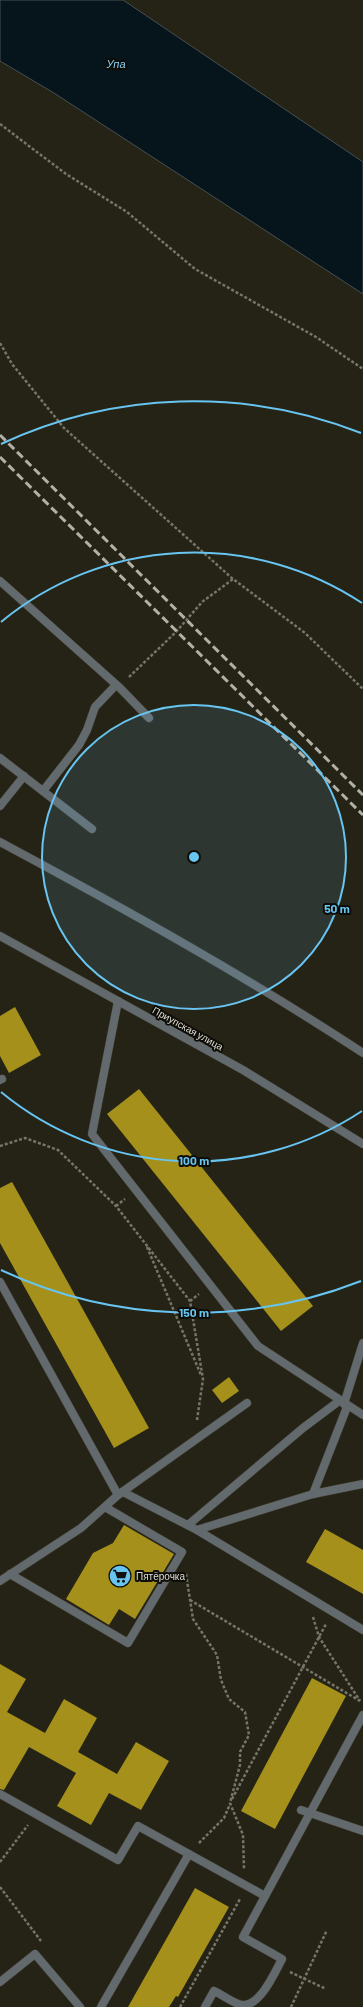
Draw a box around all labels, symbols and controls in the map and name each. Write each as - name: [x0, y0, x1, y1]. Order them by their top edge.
- water label: Упа: [105, 57, 126, 70]
- centre of rings: [187, 850, 201, 864]
- text: 50 m: [324, 901, 350, 915]
- street label: Приупская улица: [151, 1004, 226, 1053]
- text: 100 m: [179, 1153, 209, 1167]
- text: 150 m: [179, 1305, 209, 1319]
- supermarket icon: Пятёрочка: [107, 1563, 133, 1589]
- place label: Пятёрочка: [136, 1570, 185, 1582]

